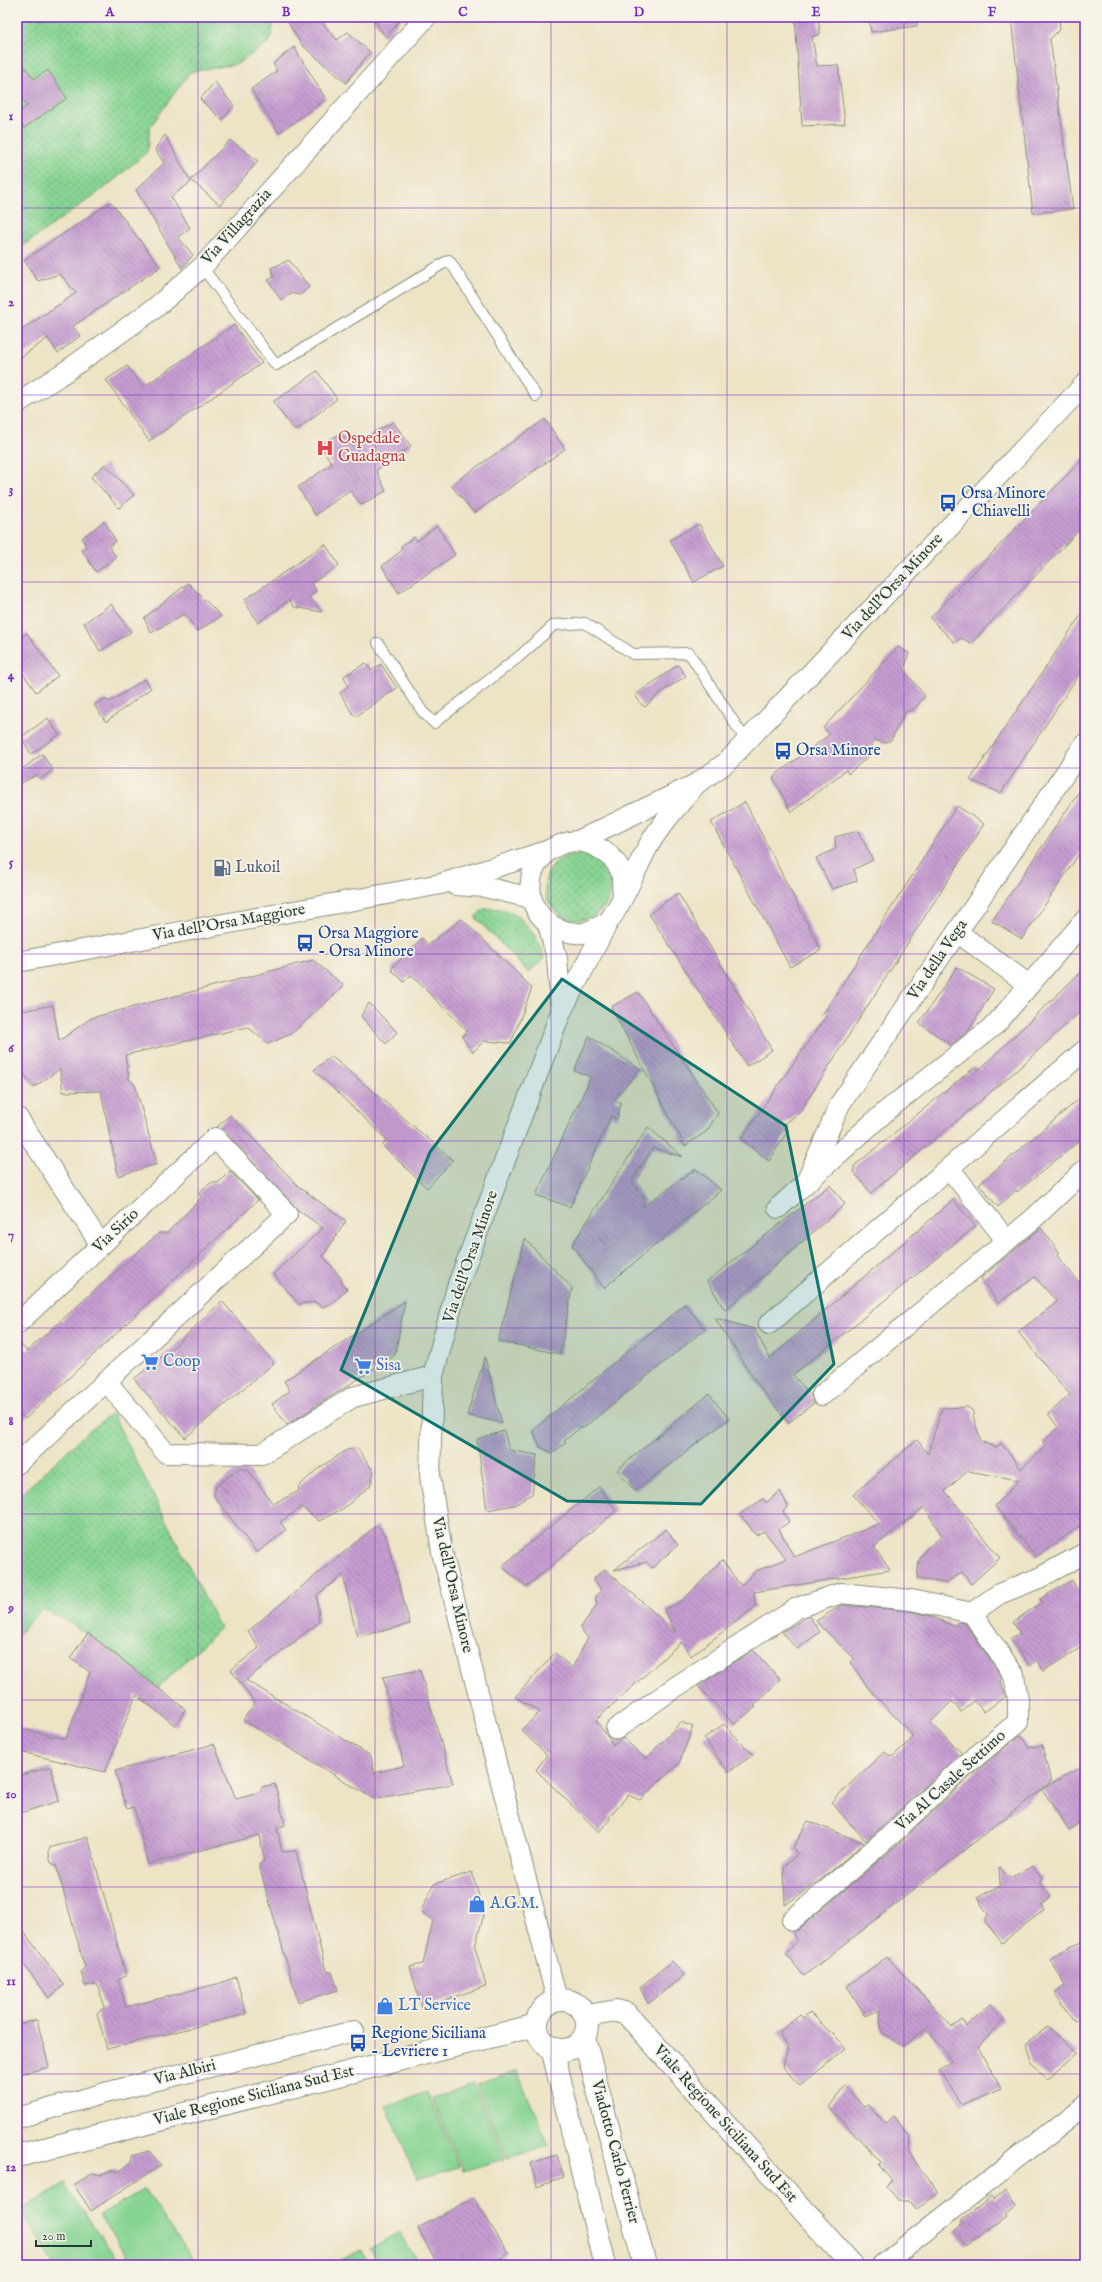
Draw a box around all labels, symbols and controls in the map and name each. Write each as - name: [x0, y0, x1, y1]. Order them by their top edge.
- text: A: [105, 4, 116, 21]
- text: B: [282, 4, 291, 21]
- text: C: [458, 4, 468, 21]
- text: D: [634, 4, 645, 21]
- text: E: [811, 4, 821, 21]
- text: F: [988, 4, 997, 21]
- text: 1: [9, 108, 14, 125]
- street label: Via Villagrazia: [197, 185, 276, 270]
- text: 2: [8, 294, 14, 311]
- place label: Ospedale Guadagna: [338, 429, 406, 467]
- hospital icon: Ospedale Guadagna: [315, 438, 335, 458]
- text: 3: [9, 481, 14, 498]
- place label: Orsa Minore - Chiavelli: [961, 484, 1046, 522]
- bus stop icon: Orsa Minore - Chiavelli: [938, 493, 958, 513]
- street label: Via dell'Orsa Minore: [838, 529, 948, 645]
- text: 4: [8, 667, 15, 684]
- bus stop icon: Orsa Minore: [773, 741, 793, 761]
- place label: Orsa Minore: [796, 741, 881, 761]
- text: 5: [9, 854, 14, 871]
- fuel station icon: Lukoil: [212, 858, 232, 878]
- place label: Lukoil: [235, 858, 281, 878]
- street label: Via dell'Orsa Maggiore: [150, 900, 307, 946]
- street label: Via della Vega: [903, 916, 972, 1005]
- place label: Orsa Maggiore - Orsa Minore: [318, 924, 418, 962]
- bus stop icon: Orsa Maggiore - Orsa Minore: [295, 933, 315, 953]
- text: 6: [8, 1040, 14, 1057]
- street label: Via dell'Orsa Minore: [439, 1188, 503, 1327]
- street label: Via Sirio: [88, 1204, 144, 1258]
- text: 7: [8, 1227, 14, 1244]
- supermarket icon: Coop: [140, 1352, 160, 1372]
- place label: Coop: [163, 1352, 201, 1372]
- supermarket icon: Sisa: [353, 1356, 373, 1376]
- place label: Sisa: [376, 1356, 401, 1376]
- text: 8: [8, 1413, 14, 1430]
- street label: Via dell'Orsa Minore: [426, 1514, 477, 1655]
- text: 9: [7, 1600, 14, 1617]
- street label: Via Al Casale Settimo: [891, 1726, 1011, 1836]
- text: 10: [5, 1786, 17, 1803]
- shop icon: A.G.M.: [467, 1894, 487, 1914]
- place label: A.G.M.: [489, 1894, 539, 1914]
- text: 11: [6, 1973, 16, 1990]
- shop icon: LT Service: [375, 1996, 395, 2016]
- place label: LT Service: [398, 1996, 471, 2016]
- place label: Regione Siciliana - Levriere 1: [371, 2024, 486, 2062]
- bus stop icon: Regione Siciliana - Levriere 1: [348, 2033, 368, 2053]
- street label: Viale Regione Siciliana Sud Est: [648, 2040, 802, 2208]
- street label: Via Albiri: [151, 2056, 218, 2091]
- street label: Viale Regione Siciliana Sud Est: [151, 2061, 357, 2131]
- street label: Viadotto Carlo Perrier: [586, 2077, 644, 2226]
- text: 12: [6, 2159, 16, 2176]
- scale bar: [36, 2222, 91, 2248]
- text: 20 m: [42, 2229, 65, 2244]

